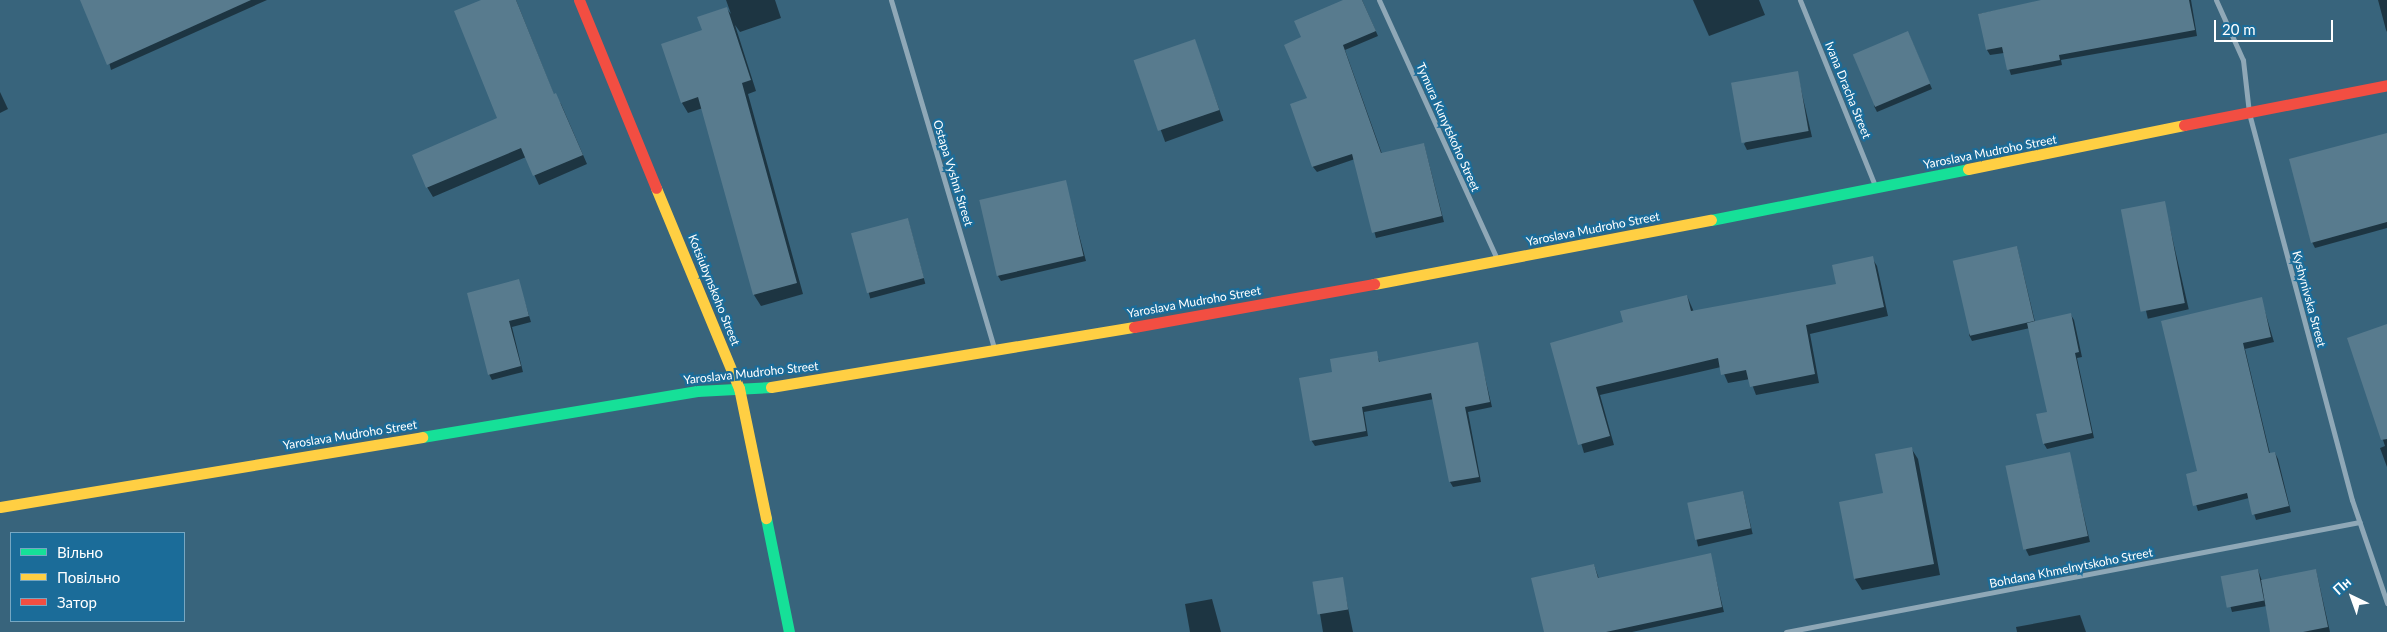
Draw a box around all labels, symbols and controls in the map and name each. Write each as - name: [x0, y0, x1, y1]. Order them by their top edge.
- scale bar: [2217, 10, 2336, 42]
- text: 20 m: [2222, 20, 2256, 38]
- street label: Ivana Dracha Street: [1822, 39, 1874, 141]
- street label: Tymura Kunytskoho Street: [1413, 60, 1483, 194]
- street label: Ostapa Vyshni Street: [930, 118, 976, 228]
- street label: Yaroslava Mudroho Street: [1922, 132, 2058, 172]
- street label: Yaroslava Mudroho Street: [1525, 209, 1661, 249]
- street label: Kotsiubynskoho Street: [685, 232, 743, 348]
- street label: Kyshynivska Street: [2289, 249, 2329, 349]
- street label: Yaroslava Mudroho Street: [1126, 283, 1262, 321]
- street label: Yaroslava Mudroho Street: [683, 359, 819, 387]
- street label: Yaroslava Mudroho Street: [282, 417, 418, 453]
- legend: [10, 532, 185, 622]
- text: Вільно: [57, 543, 103, 561]
- street label: Bohdana Khmelnytskoho Street: [1988, 545, 2154, 591]
- text: Повільно: [57, 568, 120, 586]
- north arrow: [2327, 572, 2377, 622]
- text: Пн: [2329, 573, 2354, 598]
- text: Затор: [57, 593, 97, 611]

